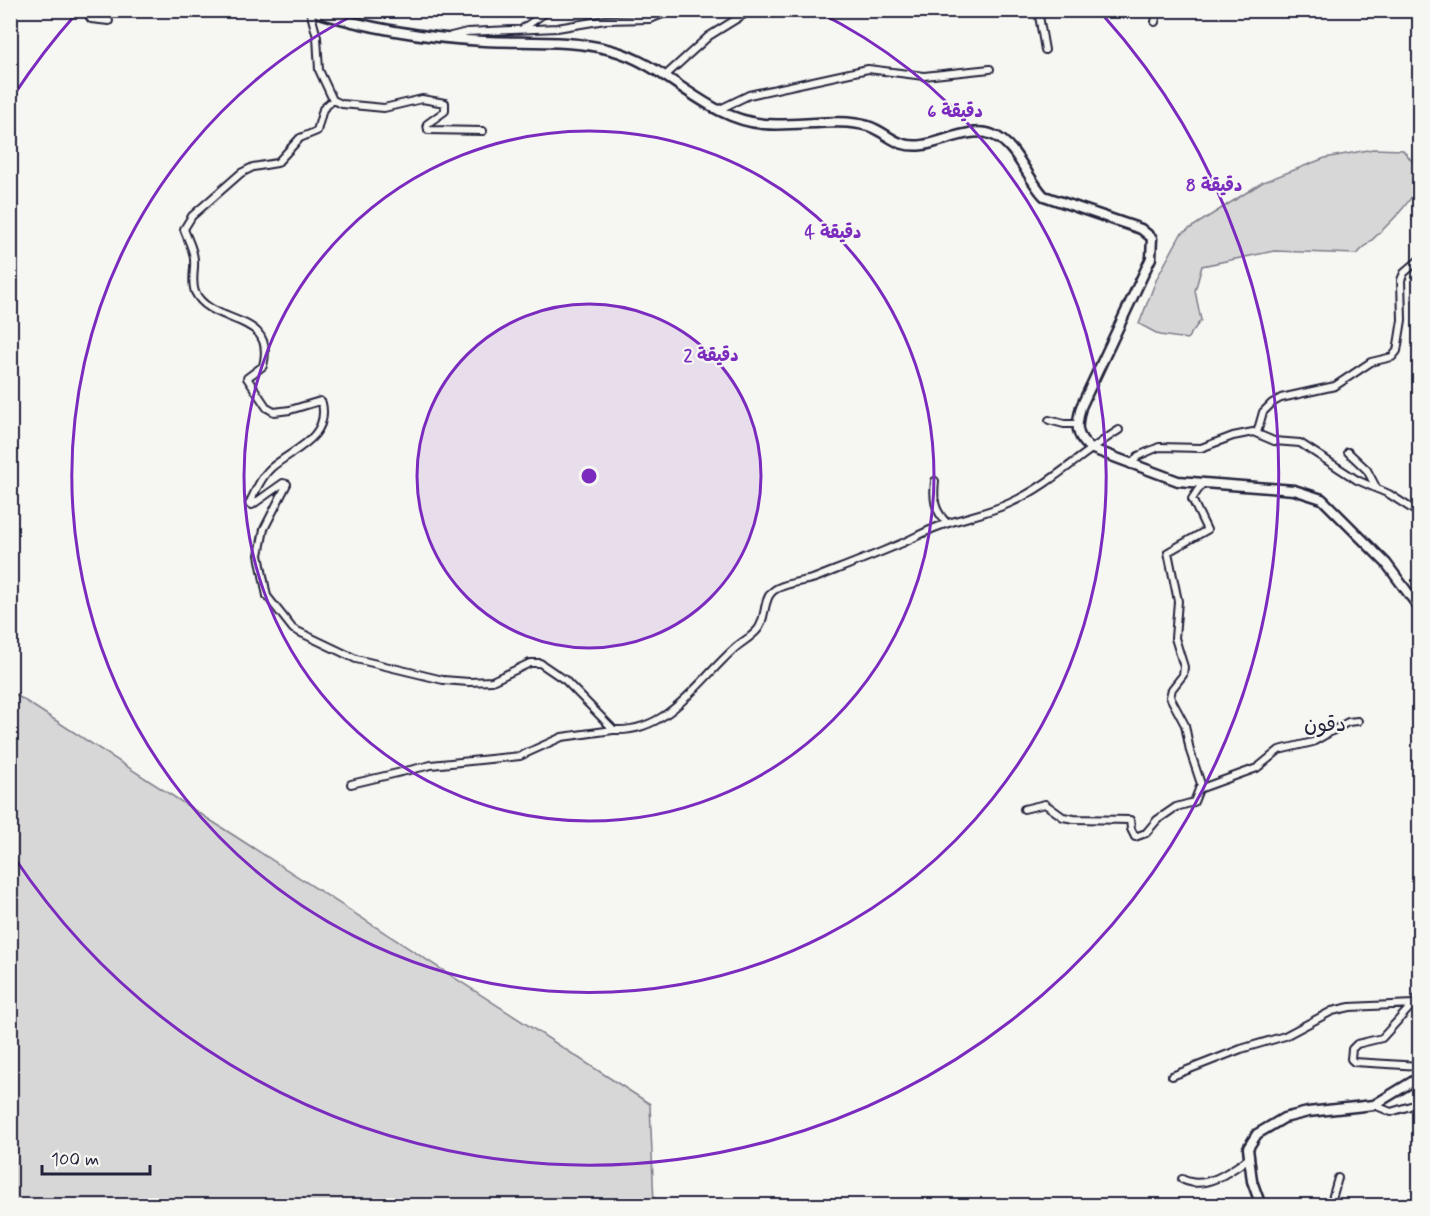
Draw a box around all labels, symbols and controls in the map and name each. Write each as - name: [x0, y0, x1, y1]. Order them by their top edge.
- text: 6 دقيقة: [927, 100, 983, 124]
- text: 8 دقيقة: [1186, 174, 1242, 198]
- text: 4 دقيقة: [805, 221, 861, 245]
- text: 2 دقيقة: [683, 344, 739, 368]
- centre of rings: [579, 466, 599, 486]
- district label: دقون: [1304, 711, 1346, 739]
- scale bar: [42, 1138, 150, 1176]
- text: 100 m: [51, 1148, 99, 1172]

